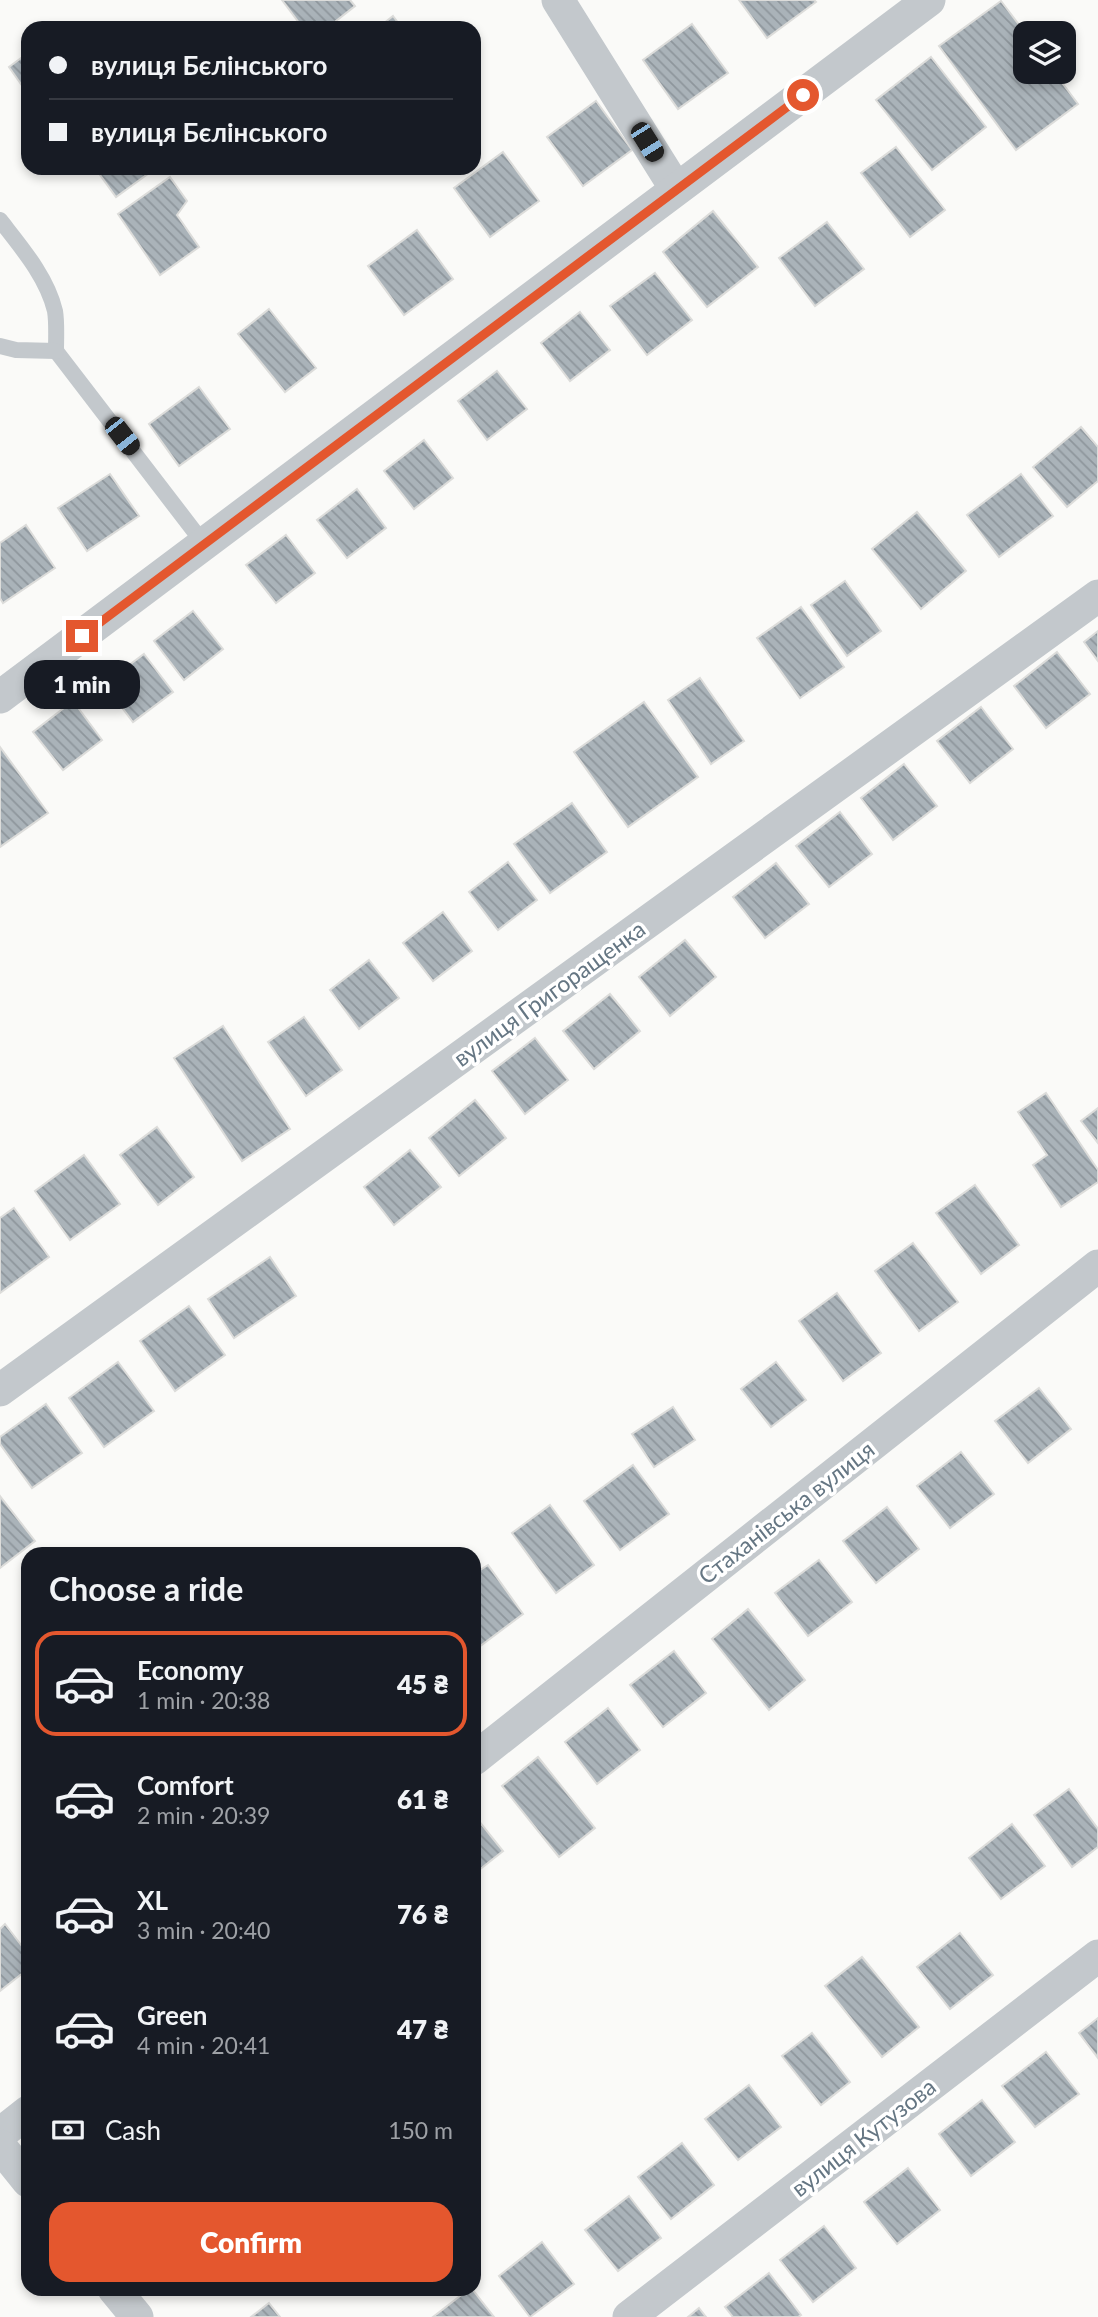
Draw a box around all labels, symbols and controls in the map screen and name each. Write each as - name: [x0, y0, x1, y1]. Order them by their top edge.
- map controls: [1013, 21, 1076, 84]
- button: layers: [1013, 21, 1076, 84]
- text: вулиця Бєлінського: [91, 49, 328, 81]
- route start: [787, 79, 819, 111]
- text: вулиця Бєлінського: [91, 116, 328, 148]
- car: [627, 119, 668, 165]
- car: [101, 413, 144, 459]
- route end: [66, 620, 98, 652]
- callout: 1 min: [24, 660, 140, 710]
- text: 1 min: [53, 670, 111, 698]
- street label: вулиця Григоращенка: [448, 914, 650, 1072]
- street label: Стаханівська вулиця: [692, 1435, 880, 1589]
- text: Choose a ride: [49, 1569, 243, 1608]
- icon: car: [53, 1652, 116, 1715]
- text: Economy: [137, 1654, 243, 1686]
- text: 45 ₴: [397, 1668, 449, 1700]
- text: 1 min · 20:38: [137, 1686, 270, 1714]
- icon: car: [53, 1767, 116, 1830]
- text: Comfort: [137, 1769, 234, 1801]
- text: 61 ₴: [397, 1783, 449, 1815]
- text: 2 min · 20:39: [137, 1801, 270, 1829]
- icon: car: [53, 1882, 116, 1945]
- text: XL: [137, 1884, 168, 1916]
- text: 76 ₴: [397, 1898, 449, 1930]
- text: 3 min · 20:40: [137, 1916, 270, 1944]
- icon: car: [53, 1997, 116, 2060]
- text: Green: [137, 1999, 207, 2031]
- text: 47 ₴: [397, 2013, 449, 2045]
- text: 4 min · 20:41: [137, 2031, 270, 2059]
- street label: вулиця Кутузова: [785, 2072, 941, 2202]
- icon: cash: [49, 2111, 87, 2149]
- text: Cash: [105, 2114, 161, 2146]
- text: 150 m: [388, 2116, 453, 2144]
- button: Confirm: [49, 2202, 453, 2282]

